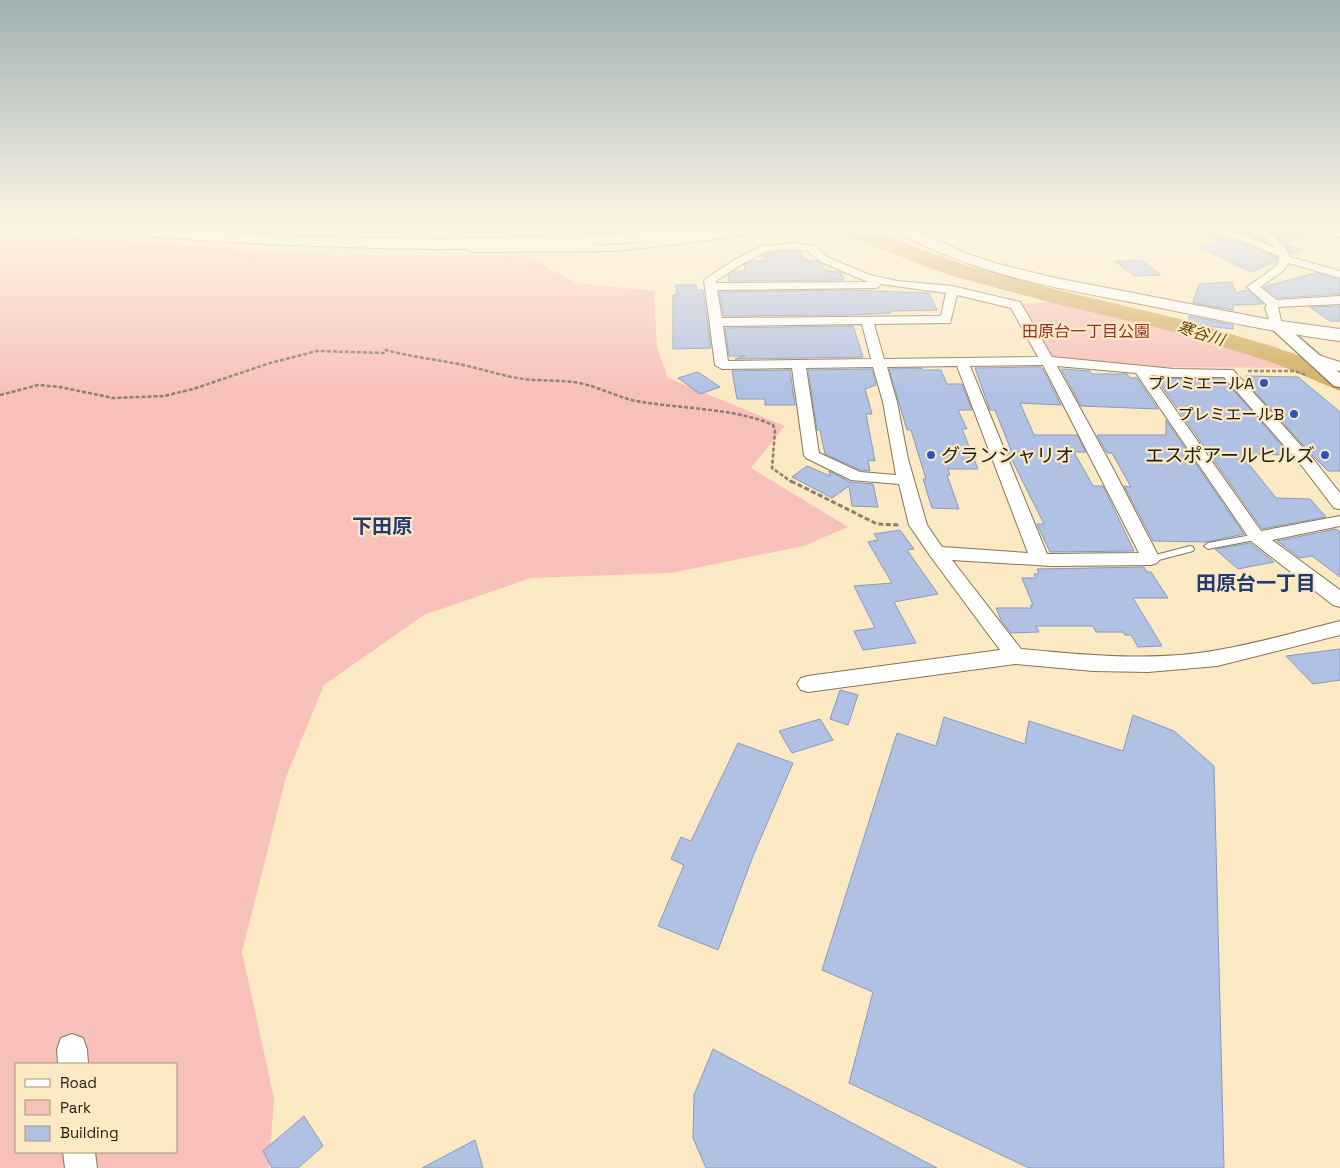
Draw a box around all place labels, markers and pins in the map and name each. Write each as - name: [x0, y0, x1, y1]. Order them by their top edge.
- place label: プレミエールA: [1148, 373, 1254, 394]
- marker: プレミエールA: [1258, 377, 1270, 389]
- place label: プレミエールB: [1177, 404, 1284, 425]
- marker: プレミエールB: [1288, 408, 1300, 420]
- place label: グランシャリオ: [941, 443, 1074, 468]
- place label: エスポアールヒルズ: [1145, 443, 1315, 468]
- marker: グランシャリオ: [925, 449, 937, 461]
- marker: エスポアールヒルズ: [1319, 449, 1331, 461]

